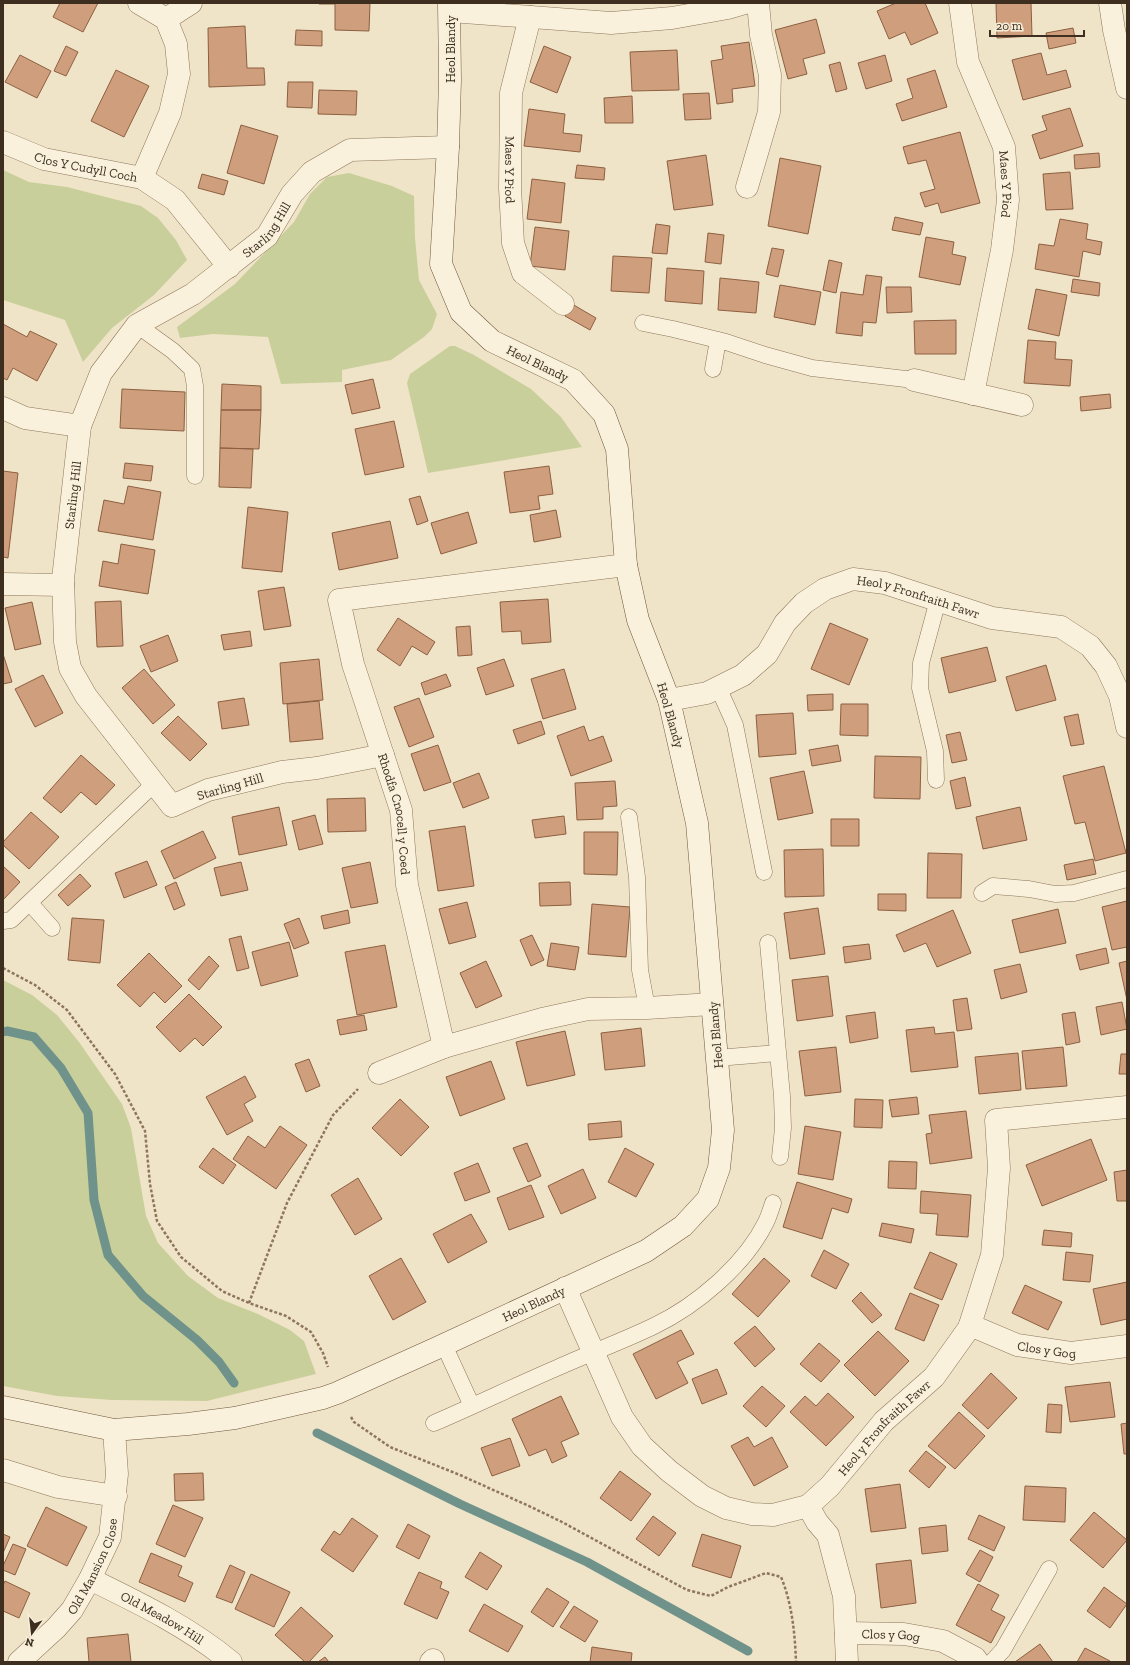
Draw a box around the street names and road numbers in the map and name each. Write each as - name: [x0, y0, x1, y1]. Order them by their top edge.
- street label: Heol Blandy: [443, 15, 458, 83]
- street label: Maes Y Piod: [502, 136, 518, 204]
- street label: Clos Y Cudyll Coch: [32, 149, 139, 185]
- street label: Maes Y Piod: [996, 150, 1015, 218]
- street label: Starling Hill: [239, 199, 294, 261]
- street label: Heol Blandy: [504, 342, 572, 385]
- street label: Starling Hill: [62, 460, 84, 530]
- street label: Heol y Fronfraith Fawr: [856, 573, 982, 622]
- street label: Heol Blandy: [654, 681, 687, 750]
- street label: Rhodfa Cnocell y Coed: [375, 751, 413, 875]
- street label: Starling Hill: [195, 770, 266, 803]
- street label: Heol Blandy: [705, 1000, 726, 1069]
- street label: Heol Blandy: [500, 1283, 568, 1325]
- street label: Clos y Gog: [1016, 1338, 1077, 1361]
- street label: Heol y Fronfraith Fawr: [835, 1376, 934, 1479]
- street label: Old Mansion Close: [64, 1518, 120, 1617]
- street label: Old Meadow Hill: [118, 1588, 207, 1648]
- street label: Clos y Gog: [861, 1626, 921, 1645]

